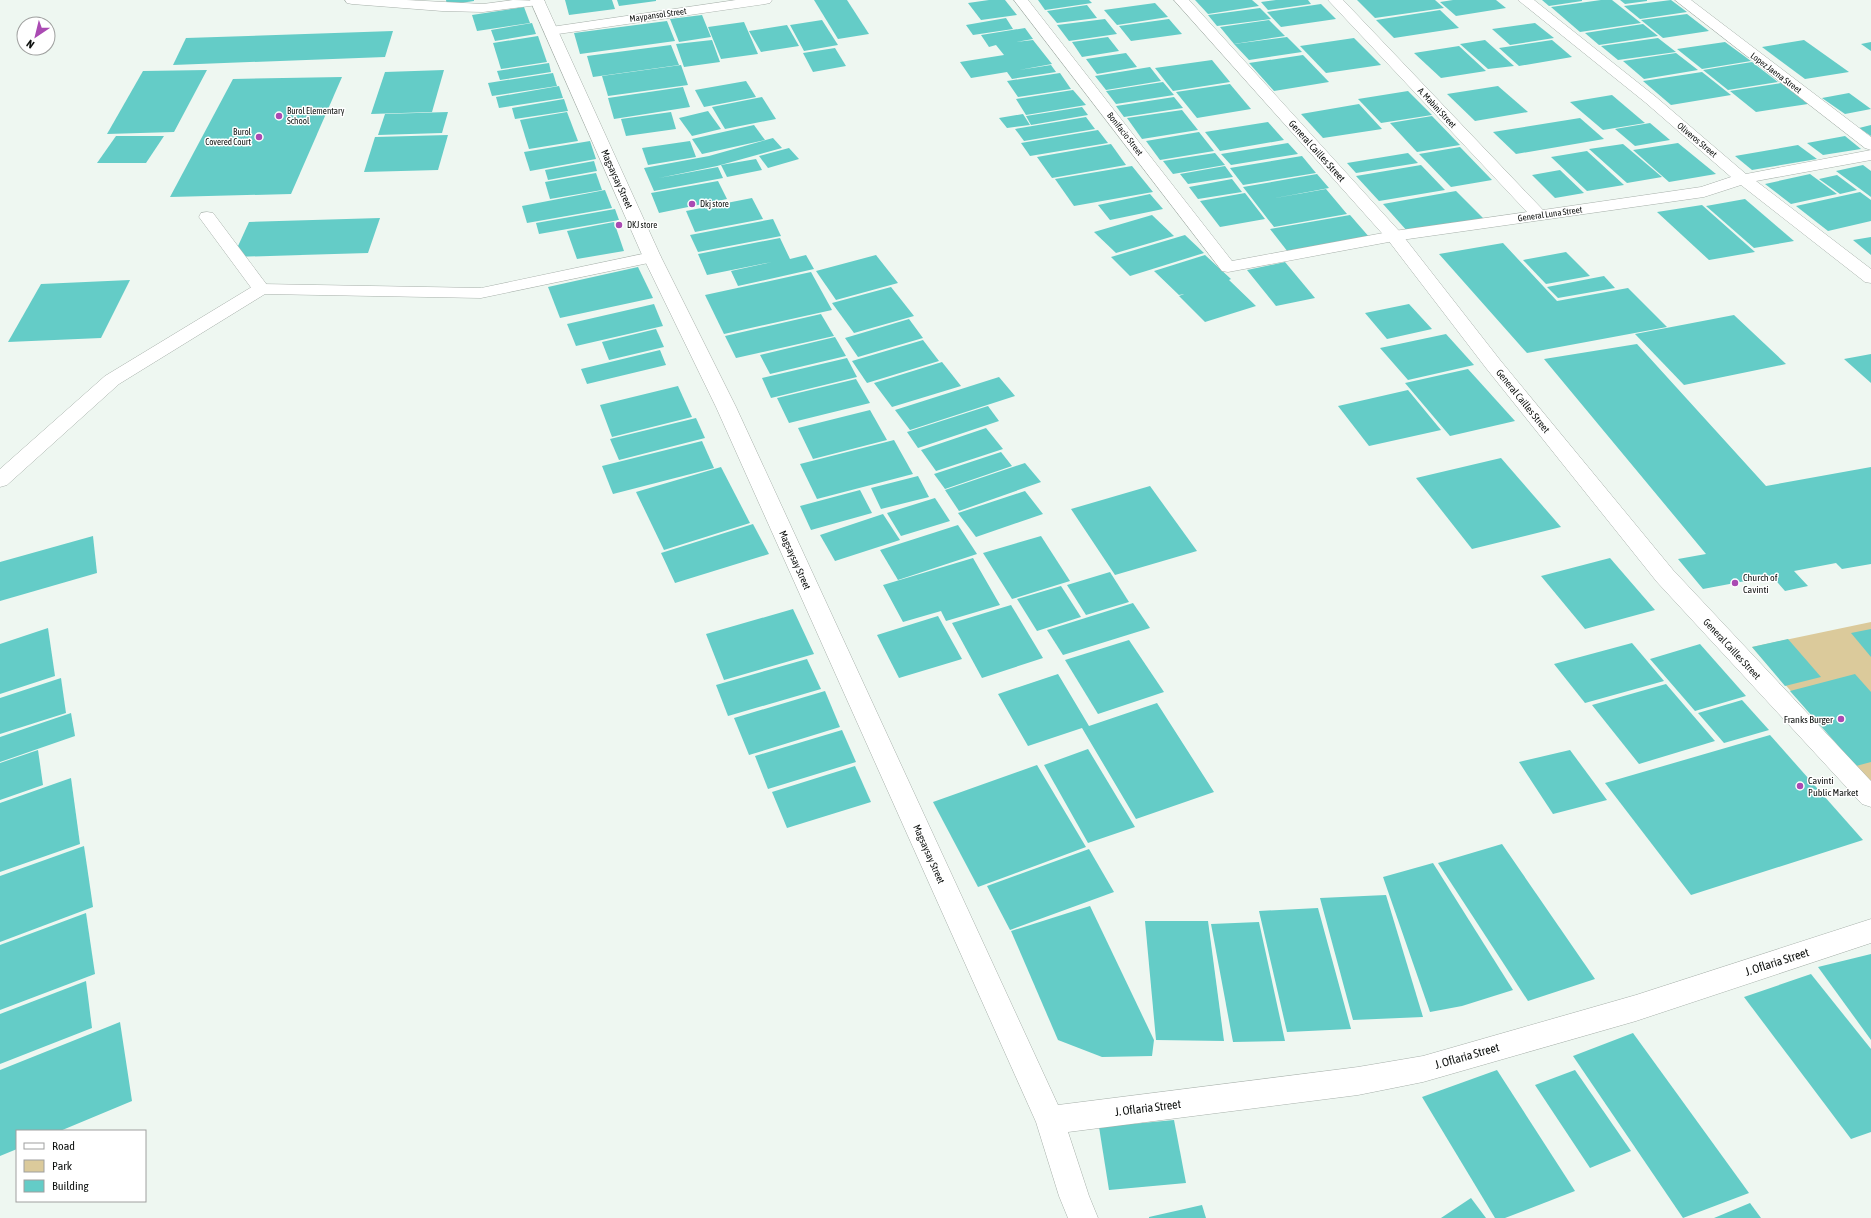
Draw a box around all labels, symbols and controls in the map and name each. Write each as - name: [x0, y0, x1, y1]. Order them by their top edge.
- street label: Maypansol Street: [629, 6, 688, 24]
- north arrow: [16, 16, 56, 56]
- text: N: [24, 37, 36, 51]
- street label: Lopez Jaena Street: [1749, 51, 1804, 96]
- street label: A. Mabini Street: [1416, 86, 1458, 130]
- place label: Burol Elementary School: [287, 106, 345, 126]
- street label: Bonifacio Street: [1105, 110, 1145, 158]
- marker: Burol Elementary School: [274, 111, 284, 121]
- street label: General Cailles Street: [1287, 118, 1347, 184]
- street label: Oliveros Street: [1675, 121, 1719, 160]
- place label: Burol Covered Court: [205, 127, 252, 147]
- marker: Burol Covered Court: [254, 132, 264, 142]
- street label: Magsaysay Street: [599, 148, 635, 210]
- marker: Dkj store: [687, 199, 697, 209]
- place label: Dkj store: [700, 199, 729, 209]
- street label: General Luna Street: [1517, 204, 1583, 223]
- marker: DKJ store: [614, 220, 624, 230]
- place label: DKJ store: [627, 220, 657, 230]
- street label: General Cailles Street: [1494, 367, 1552, 435]
- street label: Magsaysay Street: [777, 529, 813, 591]
- place label: Church of Cavinti: [1743, 572, 1778, 595]
- marker: Church of Cavinti: [1730, 578, 1740, 588]
- street label: General Cailles Street: [1701, 616, 1763, 682]
- place label: Franks Burger: [1784, 714, 1834, 725]
- marker: Franks Burger: [1836, 714, 1846, 724]
- place label: Cavinti Public Market: [1808, 775, 1859, 798]
- marker: Cavinti Public Market: [1795, 781, 1805, 791]
- street label: Magsaysay Street: [911, 823, 947, 885]
- street label: J. Oflaria Street: [1743, 945, 1811, 979]
- street label: J. Oflaria Street: [1433, 1040, 1501, 1072]
- street label: J. Oflaria Street: [1114, 1097, 1182, 1119]
- legend: [16, 1130, 146, 1202]
- text: Road: [52, 1139, 75, 1153]
- text: Park: [52, 1159, 73, 1173]
- text: Building: [52, 1179, 90, 1193]

